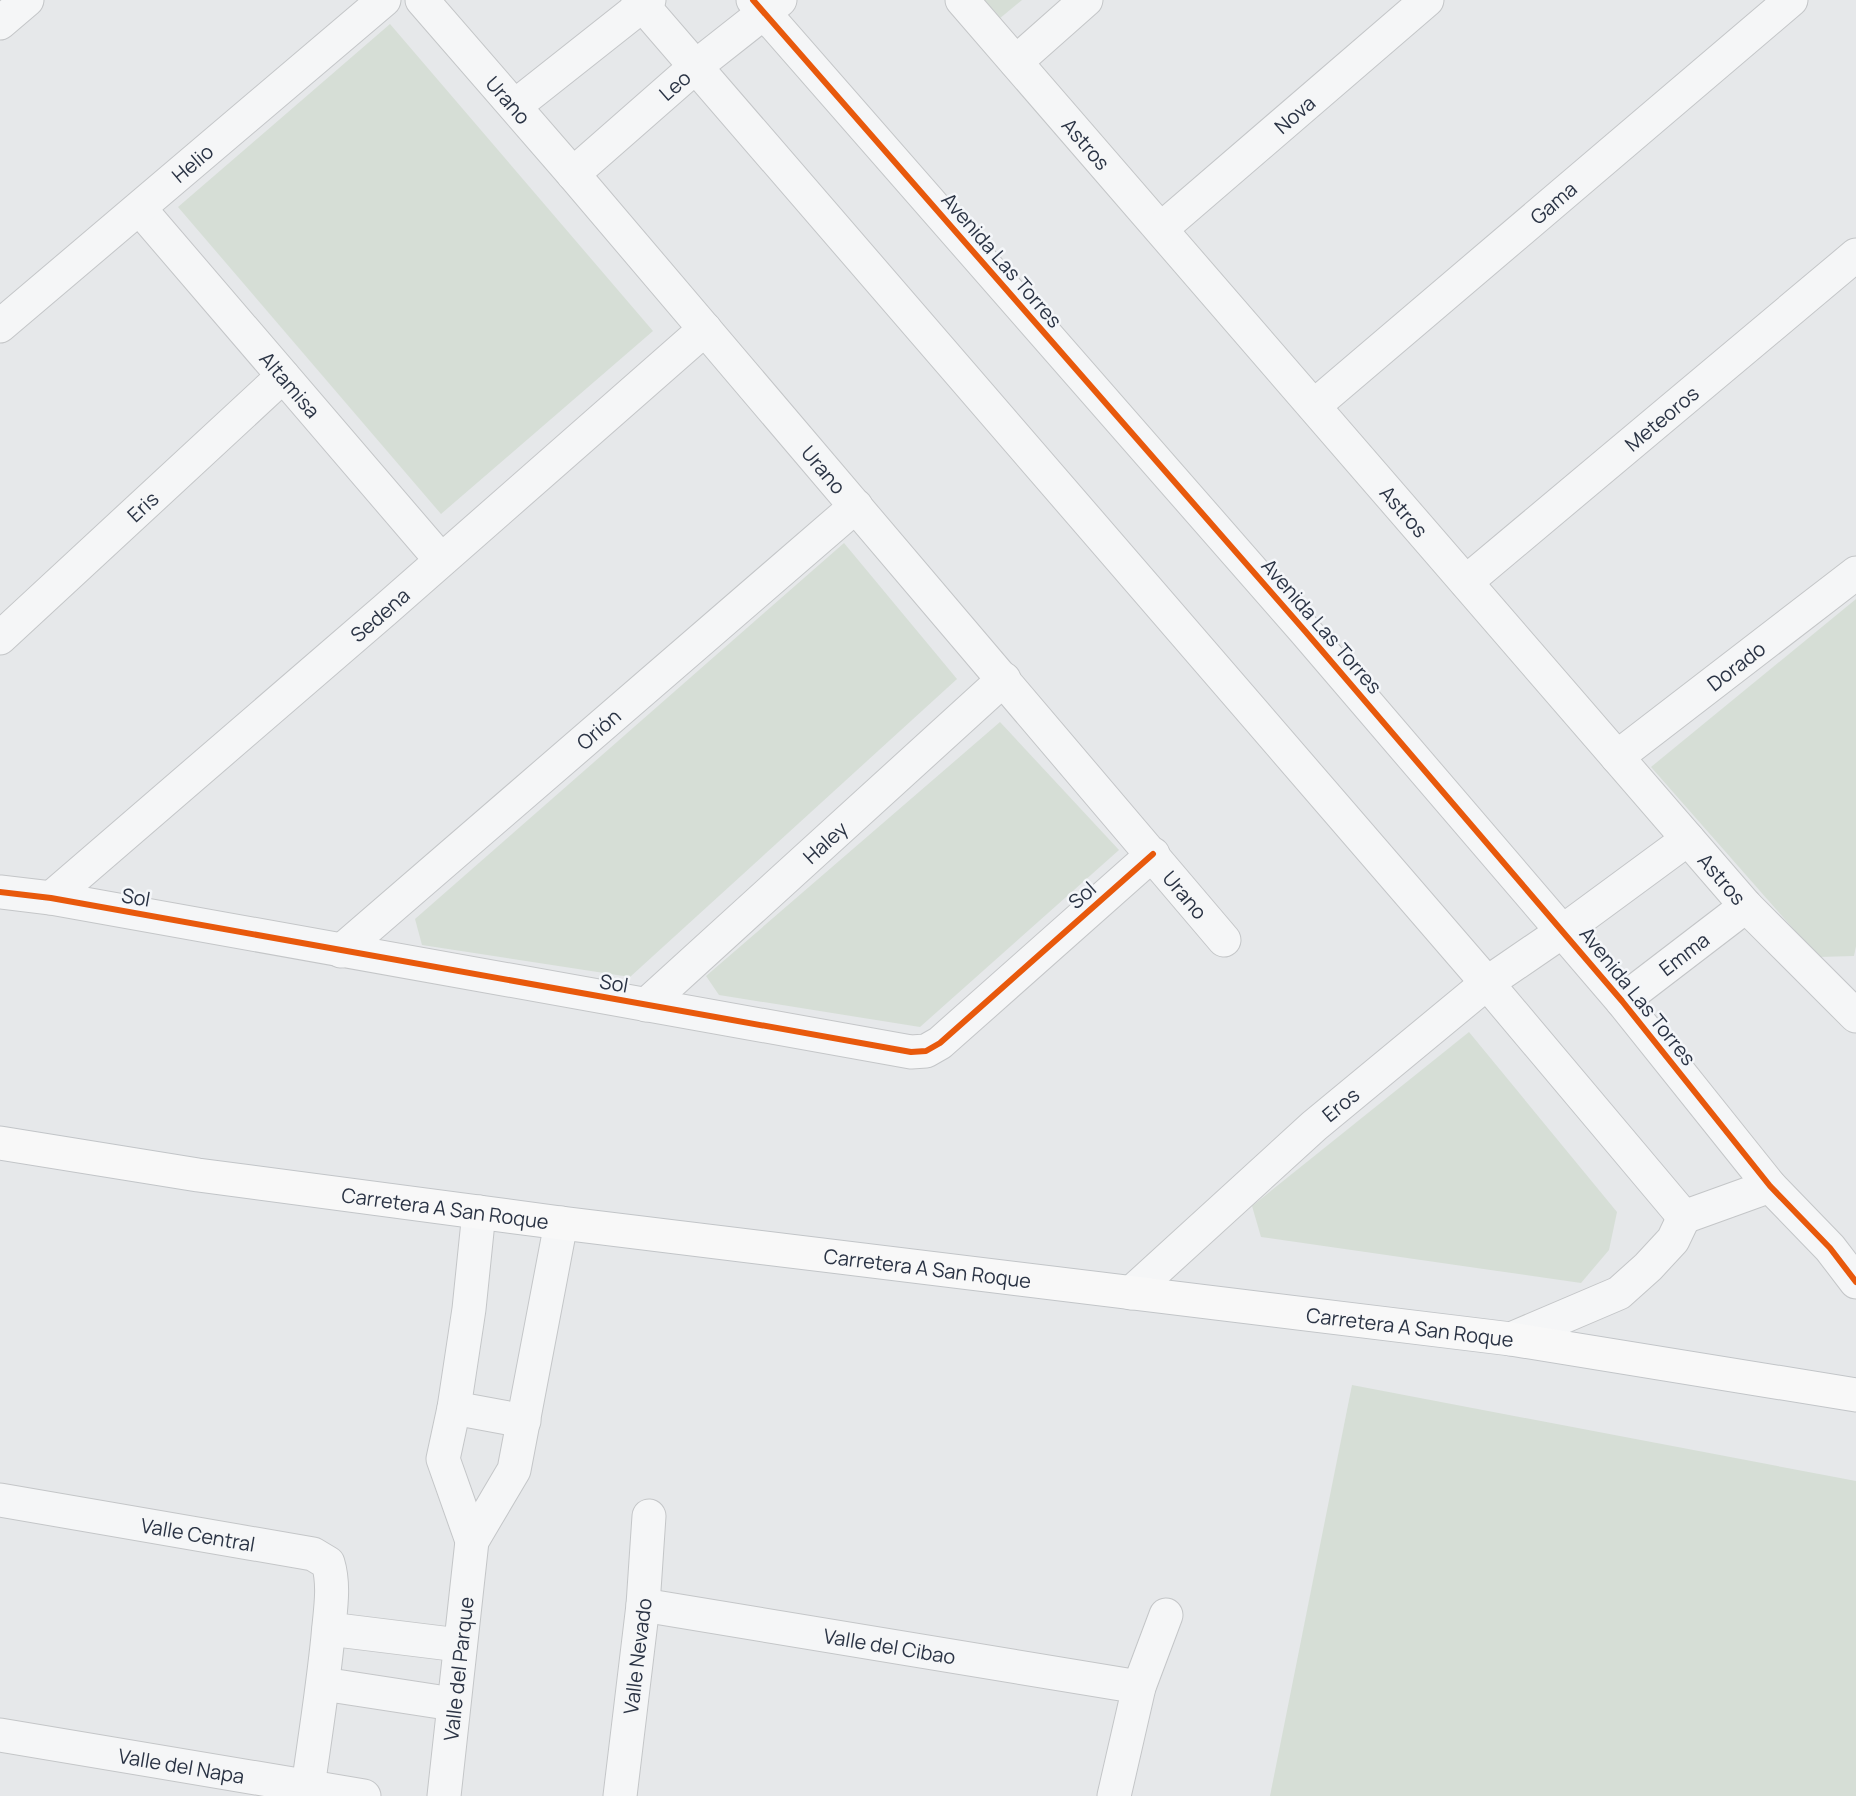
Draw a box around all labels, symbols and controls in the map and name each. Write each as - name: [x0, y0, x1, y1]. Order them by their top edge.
- street label: Leo: [653, 64, 696, 106]
- street label: Urano: [480, 70, 537, 130]
- street label: Nova: [1268, 89, 1321, 139]
- street label: Astros: [1056, 112, 1116, 175]
- street label: Helio: [166, 137, 219, 188]
- street label: Gama: [1524, 175, 1582, 230]
- street label: Avenida Las Torres: [936, 187, 1068, 333]
- street label: Altamisa: [254, 345, 327, 423]
- street label: Meteoros: [1619, 379, 1704, 457]
- street label: Urano: [796, 439, 852, 499]
- street label: Astros: [1374, 479, 1434, 543]
- street label: Eris: [121, 485, 164, 528]
- street label: Avenida Las Torres: [1256, 553, 1388, 699]
- street label: Sedena: [344, 581, 415, 648]
- street label: Dorado: [1701, 634, 1771, 697]
- street label: Orión: [570, 702, 626, 755]
- street label: Haley: [797, 814, 853, 869]
- street label: Astros: [1692, 847, 1752, 910]
- street label: Urano: [1157, 865, 1214, 925]
- street label: Sol: [1062, 875, 1102, 915]
- street label: Sol: [119, 881, 153, 913]
- street label: Avenida Las Torres: [1574, 921, 1702, 1071]
- street label: Emma: [1653, 926, 1715, 981]
- street label: Sol: [597, 967, 631, 999]
- street label: Eros: [1316, 1081, 1365, 1128]
- street label: Carretera A San Roque: [340, 1181, 550, 1235]
- street label: Carretera A San Roque: [822, 1242, 1033, 1294]
- street label: Carretera A San Roque: [1305, 1301, 1515, 1353]
- street label: Valle Central: [139, 1511, 257, 1557]
- street label: Valle del Parque: [437, 1595, 479, 1742]
- street label: Valle Nevado: [616, 1597, 657, 1716]
- street label: Valle del Cibao: [822, 1622, 958, 1670]
- street label: Valle del Napa: [116, 1742, 247, 1789]

